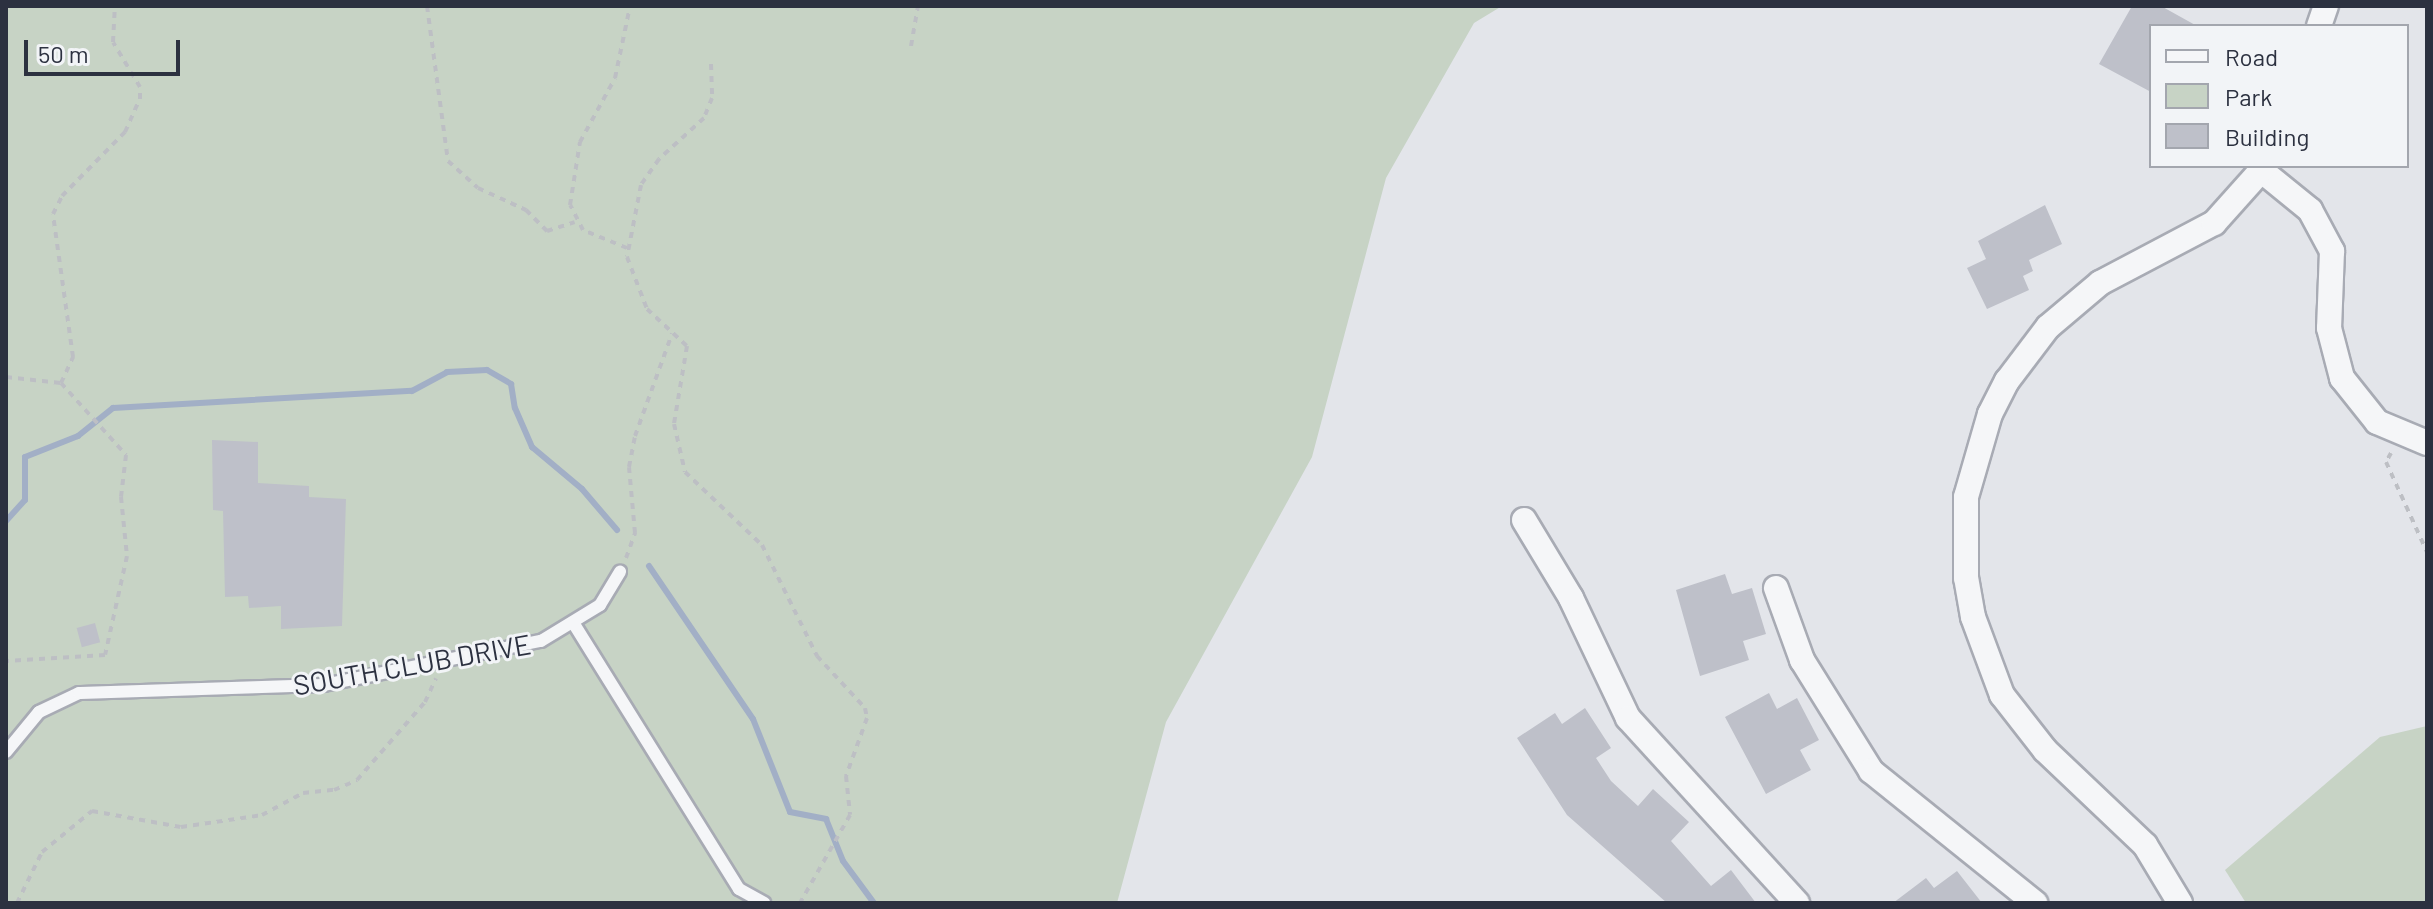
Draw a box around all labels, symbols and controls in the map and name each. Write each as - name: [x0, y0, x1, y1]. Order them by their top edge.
- scale bar: [28, 24, 184, 74]
- legend: [2149, 24, 2409, 168]
- text: 50 m: [38, 39, 89, 68]
- text: Road: [2225, 42, 2278, 71]
- text: Park: [2225, 82, 2272, 111]
- text: Building: [2225, 122, 2309, 151]
- street label: SOUTH CLUB DRIVE: [291, 627, 533, 701]

